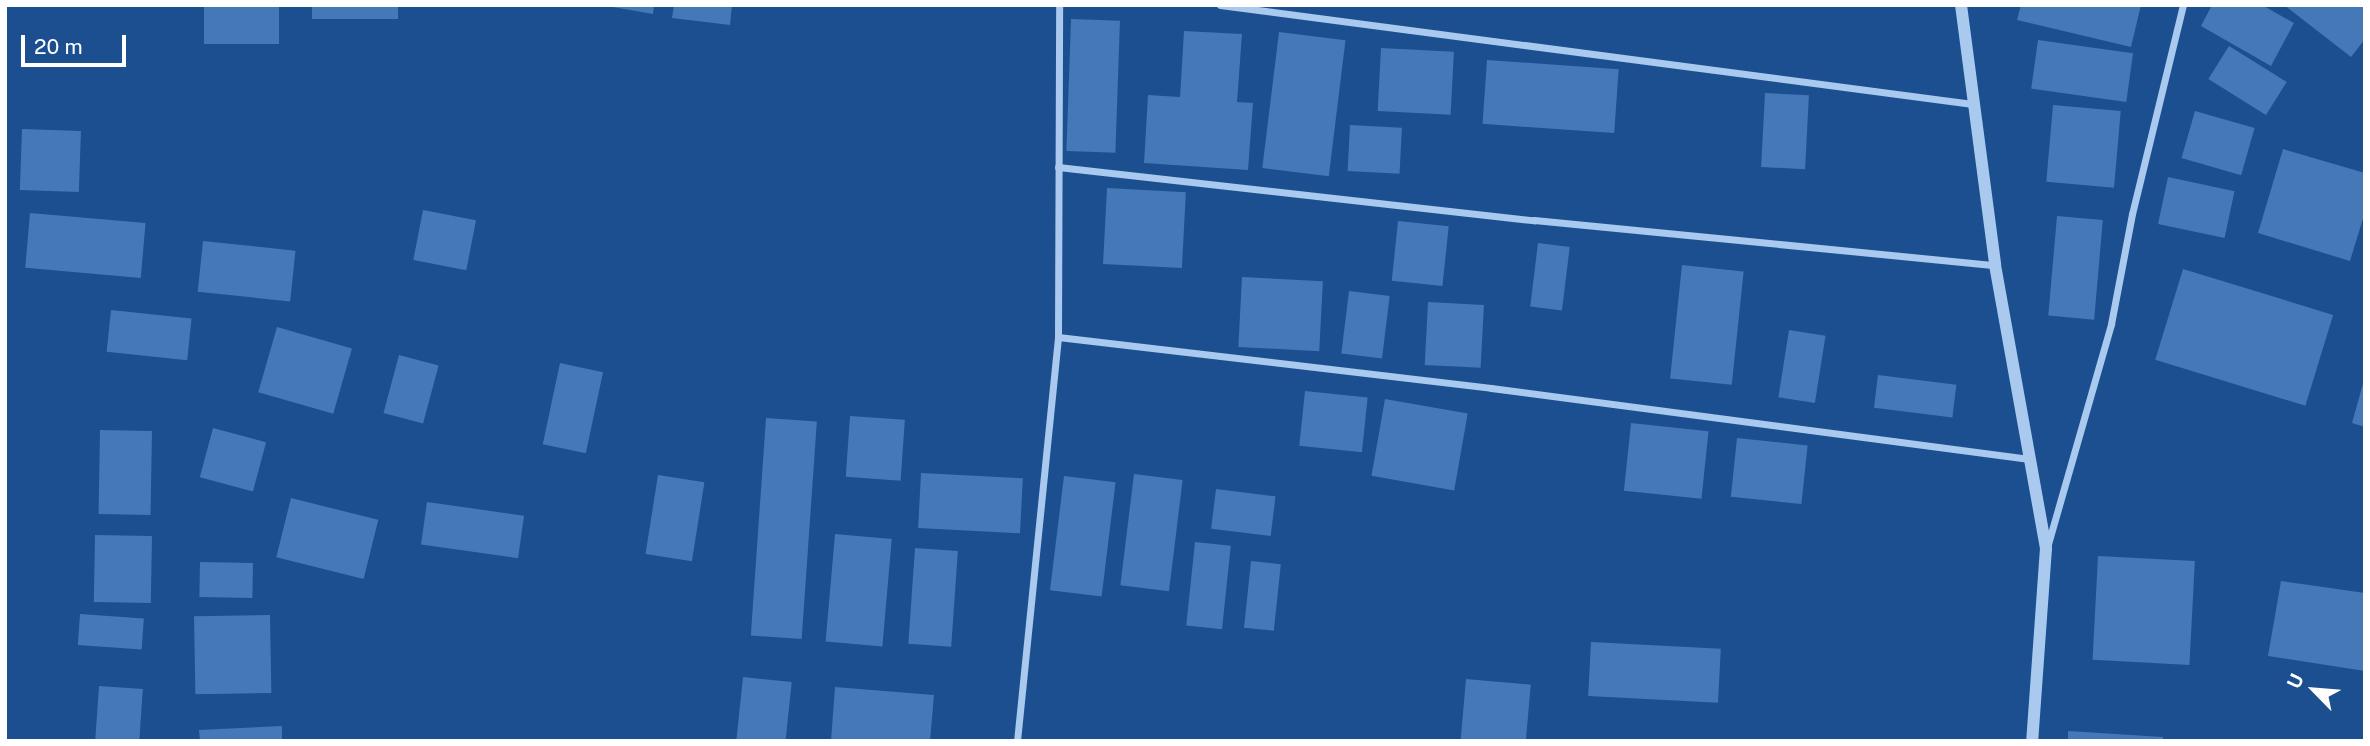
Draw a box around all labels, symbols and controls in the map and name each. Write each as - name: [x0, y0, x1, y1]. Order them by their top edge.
- scale bar: [24, 21, 130, 65]
- text: 20 m: [34, 34, 83, 59]
- north arrow: [2279, 655, 2349, 725]
- text: U: [2282, 670, 2308, 692]

